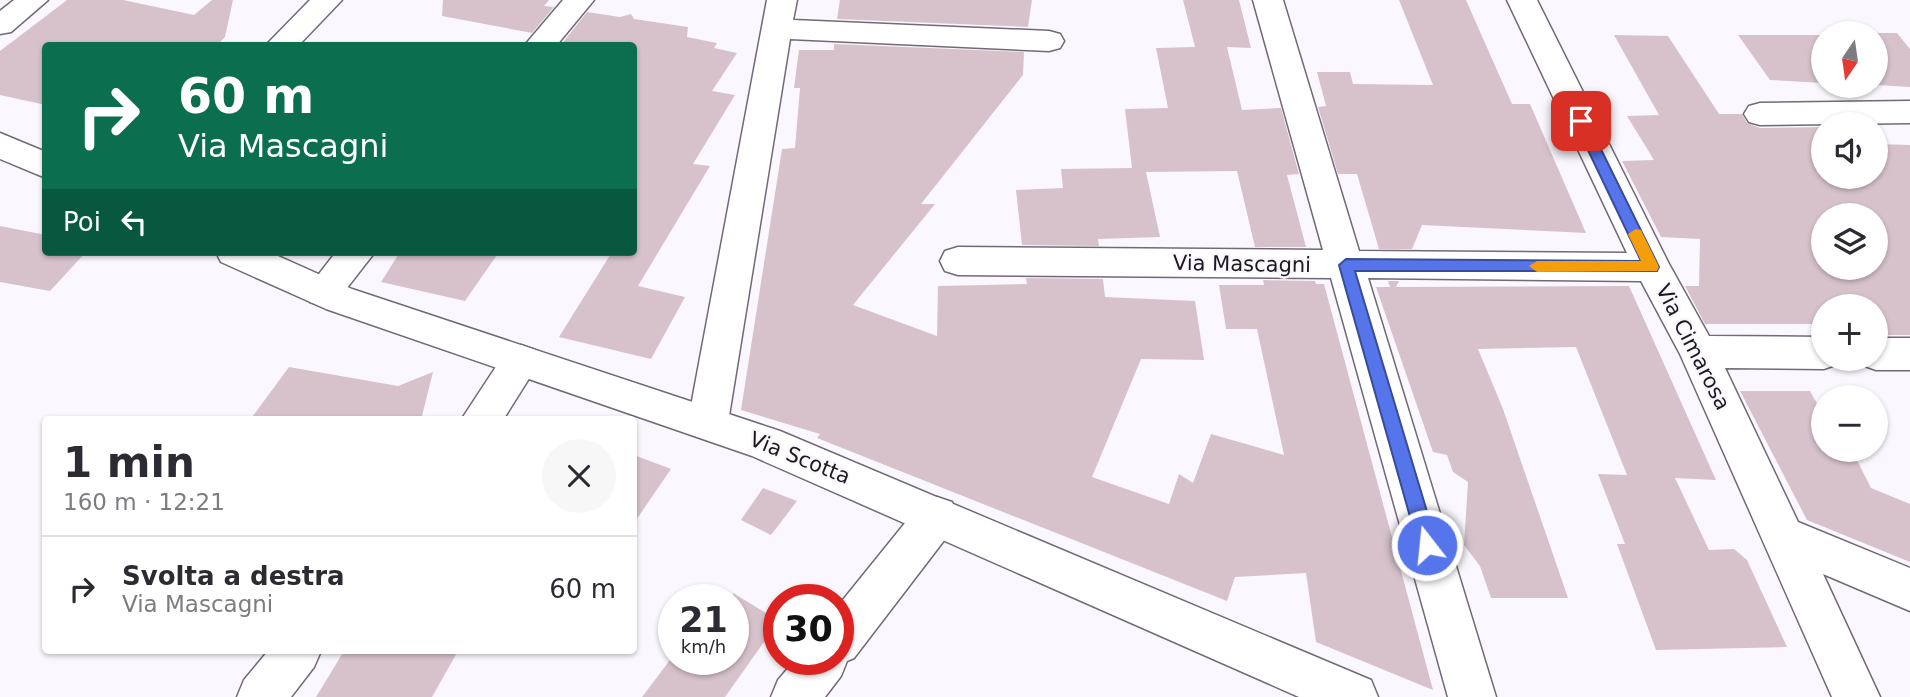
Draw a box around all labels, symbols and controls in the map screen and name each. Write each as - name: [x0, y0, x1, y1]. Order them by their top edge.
- north arrow: [1811, 21, 1888, 98]
- map controls: [1811, 21, 1888, 462]
- text: 60 m: [178, 68, 314, 125]
- icon: right: [63, 70, 154, 161]
- pin: [1551, 91, 1611, 151]
- icon: arrive: [1562, 102, 1600, 140]
- button: sound: [1811, 112, 1888, 189]
- text: Via Mascagni: [178, 127, 388, 165]
- icon: left: [115, 203, 153, 241]
- button: layers: [1811, 203, 1888, 280]
- text: Poi: [63, 207, 101, 237]
- street label: Via Mascagni: [1173, 251, 1311, 277]
- street label: Via Cimarosa: [1651, 280, 1735, 414]
- button: +: [1811, 294, 1888, 371]
- button: −: [1811, 385, 1888, 462]
- street label: Via Scotta: [746, 427, 854, 489]
- text: 1 min: [63, 438, 195, 487]
- button: close: [542, 439, 616, 513]
- text: 160 m · 12:21: [63, 489, 225, 515]
- position arrow: [1390, 508, 1464, 582]
- text: Svolta a destra: [122, 561, 345, 591]
- icon: right: [63, 570, 101, 608]
- text: 60 m: [549, 574, 616, 604]
- speed limit sign: 30: [763, 584, 854, 675]
- text: Via Mascagni: [122, 591, 273, 617]
- text: 21: [679, 600, 728, 640]
- text: km/h: [681, 636, 726, 657]

